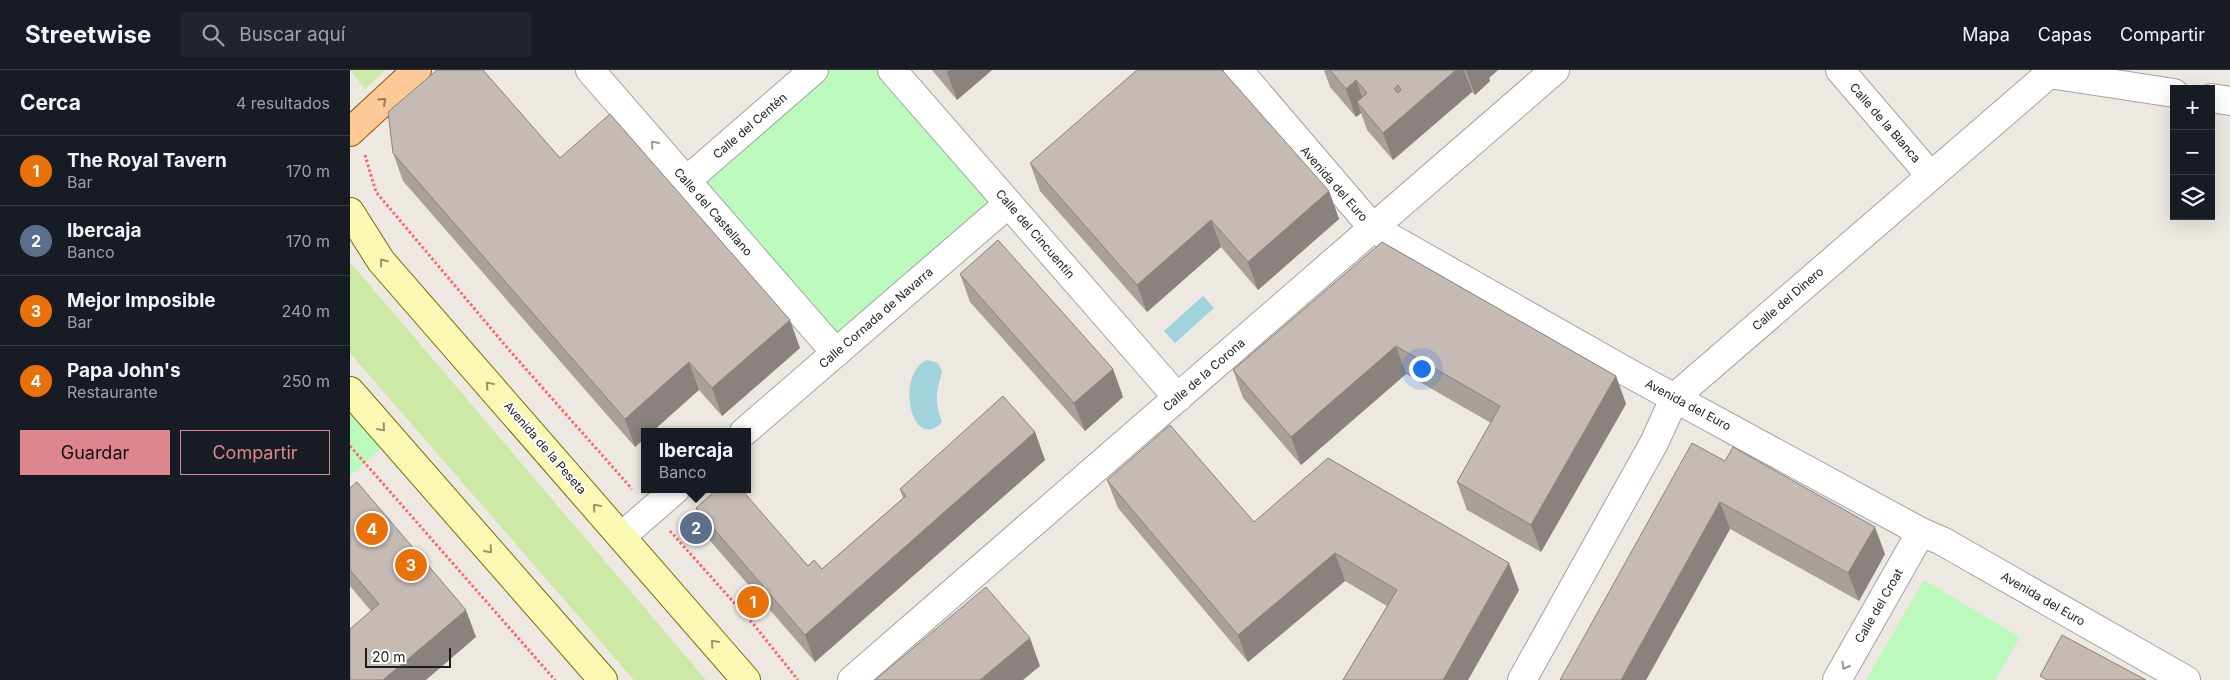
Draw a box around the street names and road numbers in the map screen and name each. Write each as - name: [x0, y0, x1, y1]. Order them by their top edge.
- street label: Calle de la Blanca: [1847, 80, 1924, 166]
- street label: Calle del Centén: [710, 89, 790, 162]
- street label: Avenida del Euro: [1298, 143, 1371, 224]
- street label: Calle del Castellano: [671, 165, 756, 259]
- street label: Calle del Cincuentín: [993, 186, 1078, 281]
- street label: Calle Cornada de Navarra: [816, 264, 936, 371]
- street label: Calle del Dinero: [1749, 264, 1826, 334]
- street label: Calle de la Corona: [1160, 335, 1248, 414]
- street label: Avenida del Euro: [1643, 376, 1734, 433]
- street label: Avenida de la Peseta: [501, 398, 590, 497]
- street label: Calle del Croat: [1851, 566, 1906, 646]
- street label: Avenida del Euro: [1998, 568, 2088, 629]

